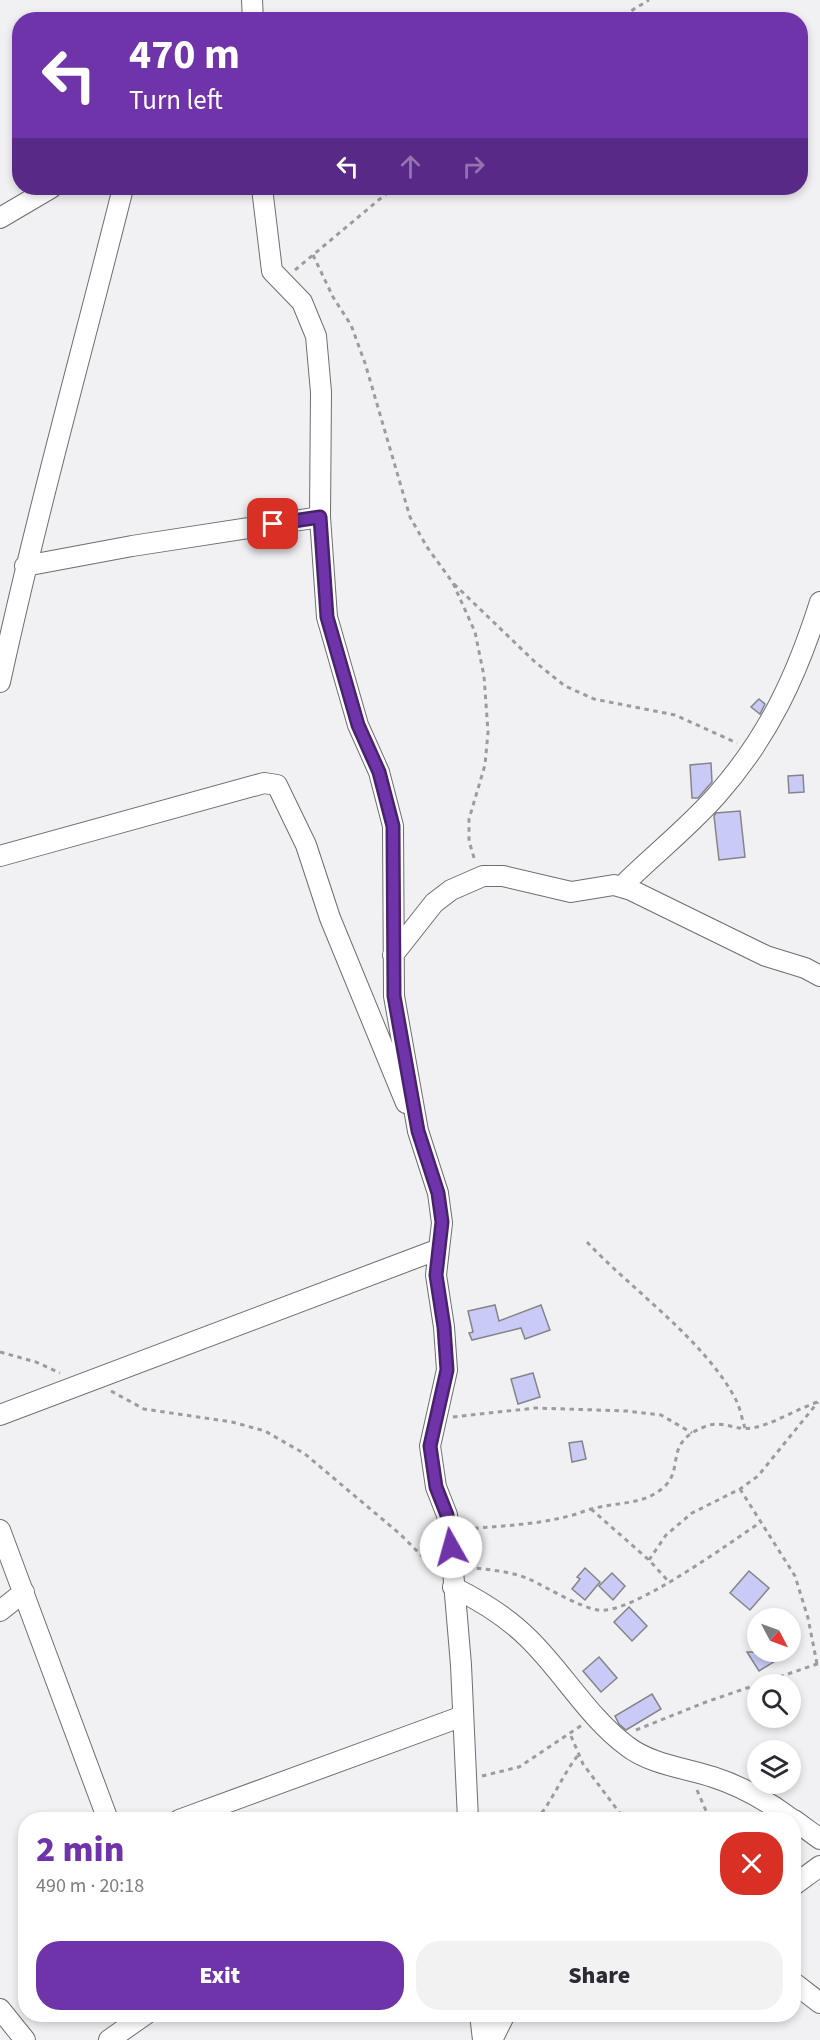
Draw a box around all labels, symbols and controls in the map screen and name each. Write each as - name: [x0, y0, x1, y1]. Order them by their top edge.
- text: 470 m: [129, 25, 240, 85]
- icon: left: [30, 36, 108, 114]
- text: Turn left: [129, 81, 223, 120]
- icon: left: [331, 150, 364, 183]
- icon: ahead: [394, 150, 427, 183]
- icon: right: [457, 150, 490, 183]
- pin: [247, 498, 298, 549]
- icon: arrive: [256, 507, 289, 540]
- position arrow: [419, 1515, 483, 1579]
- north arrow: [747, 1608, 801, 1662]
- map controls: [747, 1608, 801, 1794]
- button: search: [747, 1674, 801, 1728]
- button: layers: [747, 1740, 801, 1794]
- text: 2 min: [36, 1824, 124, 1875]
- button: close: [720, 1832, 783, 1895]
- text: 490 m · 20:18: [36, 1872, 144, 1900]
- button: Exit: [36, 1941, 404, 2010]
- button: Share: [416, 1941, 783, 2010]

